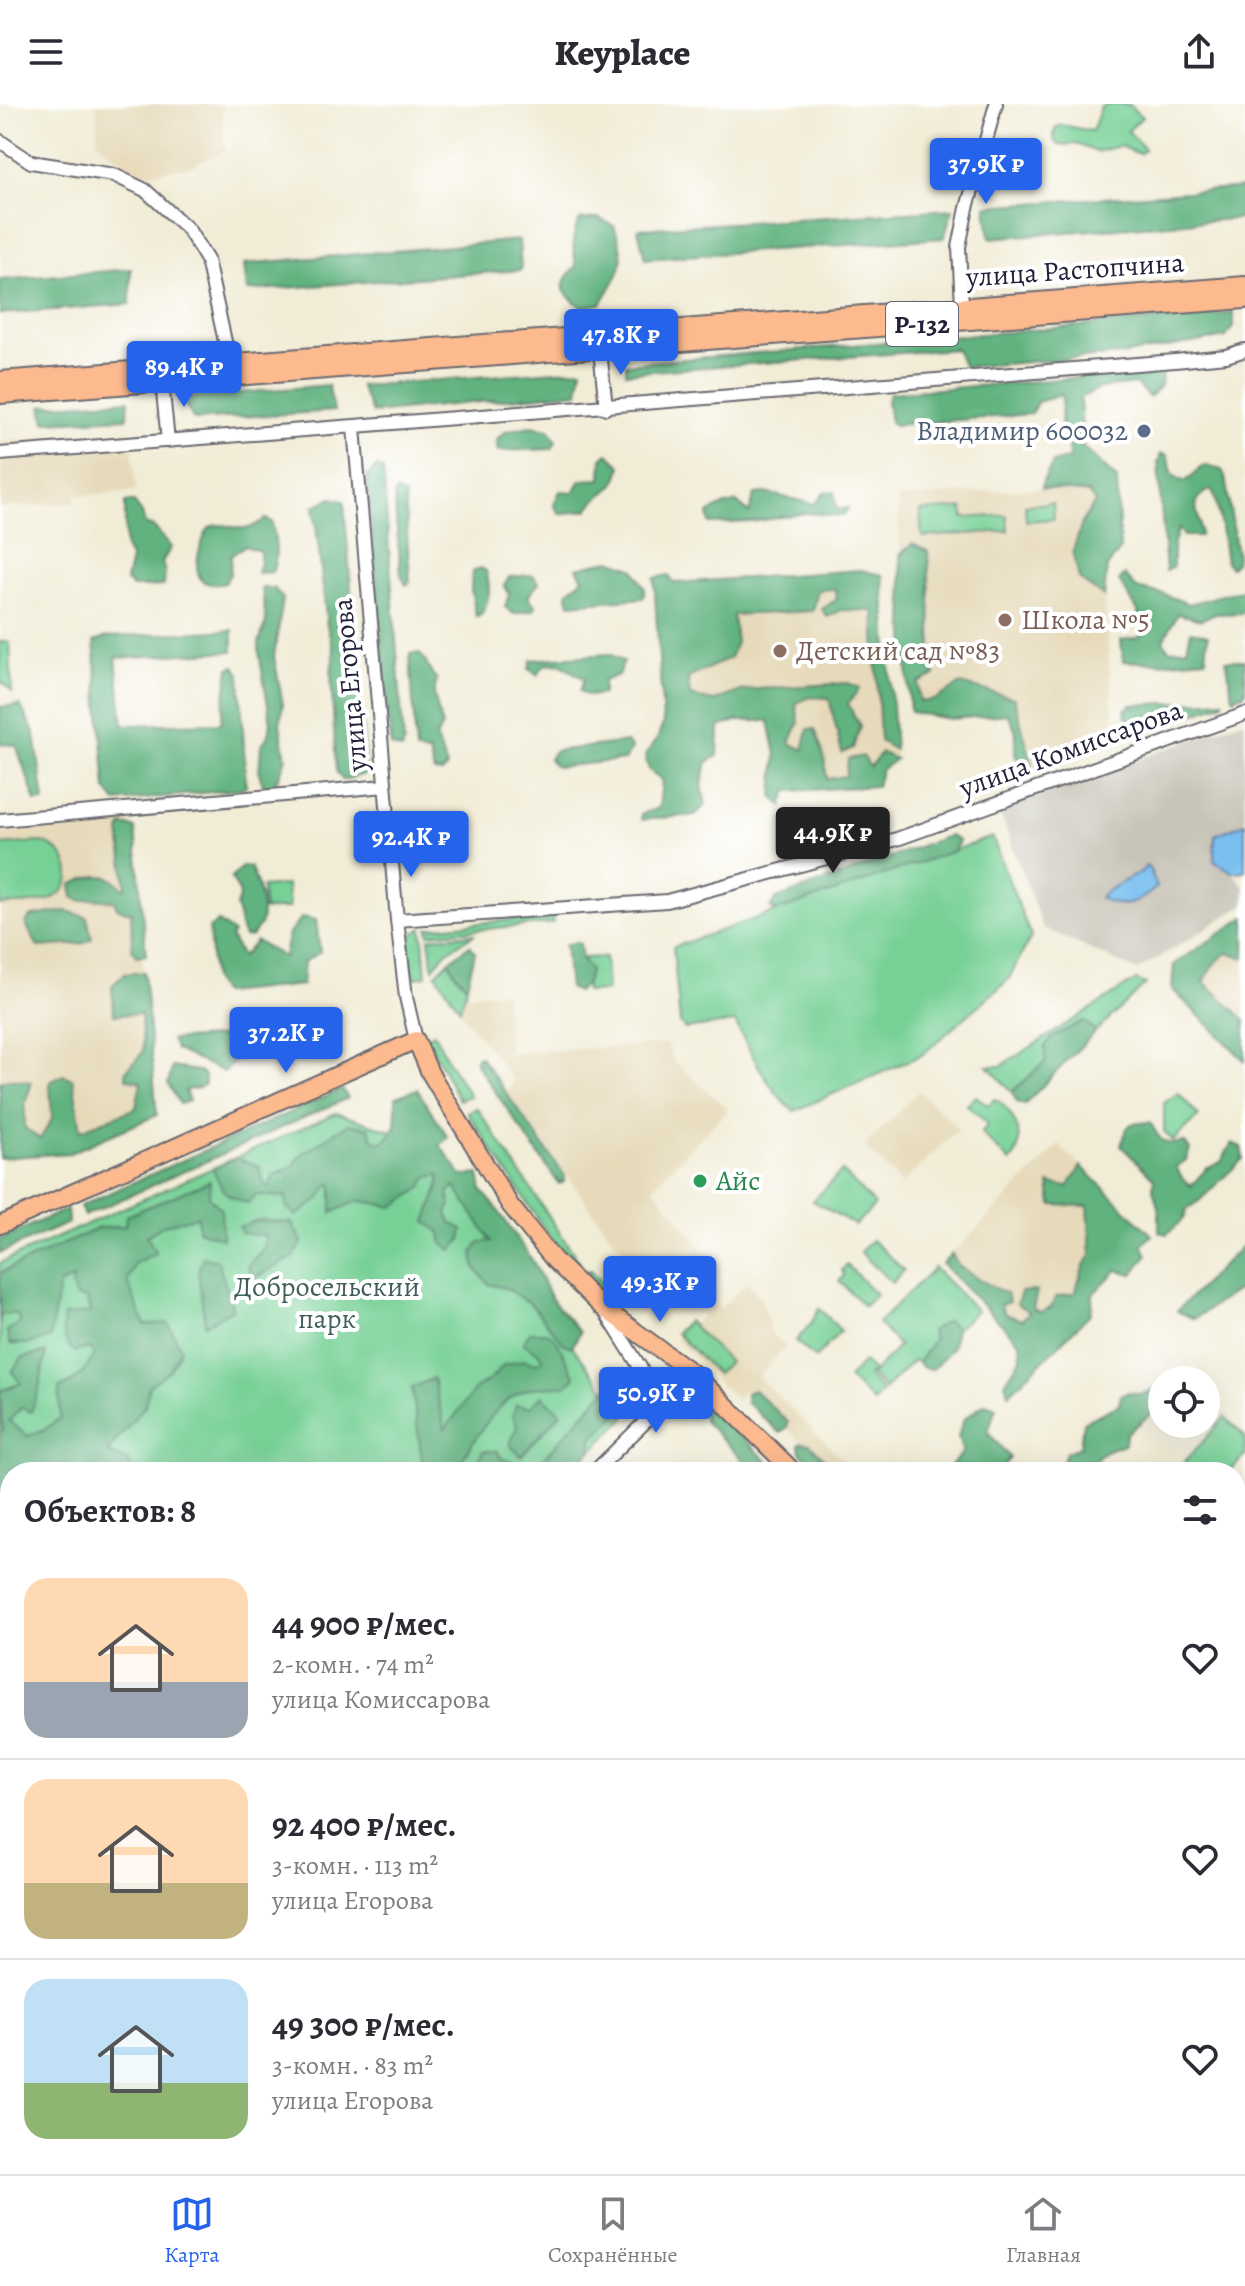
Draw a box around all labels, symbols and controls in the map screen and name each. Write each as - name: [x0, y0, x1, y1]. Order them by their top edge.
- text: Keyplace: [554, 28, 691, 77]
- icon: menu: [24, 30, 68, 74]
- icon: share: [1177, 30, 1221, 74]
- pin: 37.9K ₽: [912, 138, 1060, 206]
- text: 37.9K ₽: [948, 146, 1024, 181]
- street label: улица Растопчина: [964, 243, 1185, 297]
- road number: Р-132: [886, 302, 958, 346]
- pin: 47.8K ₽: [547, 309, 695, 377]
- text: 47.8K ₽: [582, 317, 660, 352]
- pin: 89.4K ₽: [110, 341, 258, 409]
- text: 89.4K ₽: [145, 349, 223, 384]
- place label: Владимир 600032: [916, 412, 1128, 450]
- marker: Владимир 600032: [1135, 422, 1153, 440]
- street label: улица Егорова: [323, 597, 377, 774]
- place label: Школа №5: [1021, 601, 1150, 639]
- marker: Школа №5: [996, 611, 1014, 629]
- place label: Детский сад №83: [796, 632, 1000, 670]
- marker: Детский сад №83: [771, 642, 789, 660]
- street label: улица Комиссарова: [953, 691, 1188, 807]
- pin: 44.9K ₽: [759, 807, 907, 875]
- pin: 92.4K ₽: [337, 811, 485, 879]
- text: 44.9K ₽: [794, 815, 872, 850]
- text: 92.4K ₽: [372, 819, 450, 854]
- pin: 37.2K ₽: [212, 1007, 360, 1075]
- text: 37.2K ₽: [248, 1015, 324, 1050]
- place label: Айс: [715, 1162, 760, 1200]
- marker: Айс: [691, 1172, 709, 1190]
- pin: 49.3K ₽: [586, 1256, 734, 1324]
- text: 49.3K ₽: [621, 1264, 699, 1299]
- park label: Добросельский парк: [234, 1268, 420, 1338]
- map controls: [1148, 1366, 1220, 1438]
- button: locate: [1148, 1366, 1220, 1438]
- pin: 50.9K ₽: [582, 1367, 730, 1435]
- text: 50.9K ₽: [617, 1375, 695, 1410]
- text: Объектов: 8: [24, 1487, 196, 1534]
- icon: filters: [1178, 1488, 1222, 1532]
- text: 44 900 ₽/мес.: [272, 1600, 456, 1647]
- icon: home: [88, 1610, 184, 1706]
- icon: heart: [1178, 1636, 1222, 1680]
- text: 2-комн. · 74 m²: [272, 1647, 434, 1682]
- text: улица Комиссарова: [272, 1682, 490, 1717]
- text: 92 400 ₽/мес.: [272, 1801, 457, 1848]
- icon: home: [88, 1811, 184, 1907]
- icon: heart: [1178, 1837, 1222, 1881]
- text: 3-комн. · 113 m²: [272, 1848, 438, 1883]
- text: улица Егорова: [272, 1883, 433, 1918]
- text: 49 300 ₽/мес.: [272, 2001, 455, 2048]
- icon: home: [88, 2011, 184, 2107]
- icon: heart: [1178, 2037, 1222, 2081]
- text: 3-комн. · 83 m²: [272, 2048, 433, 2083]
- text: улица Егорова: [272, 2083, 433, 2118]
- tab: Карта: [164, 2192, 220, 2270]
- tab: Сохранённые: [548, 2192, 678, 2270]
- tab: Главная: [1006, 2192, 1081, 2270]

